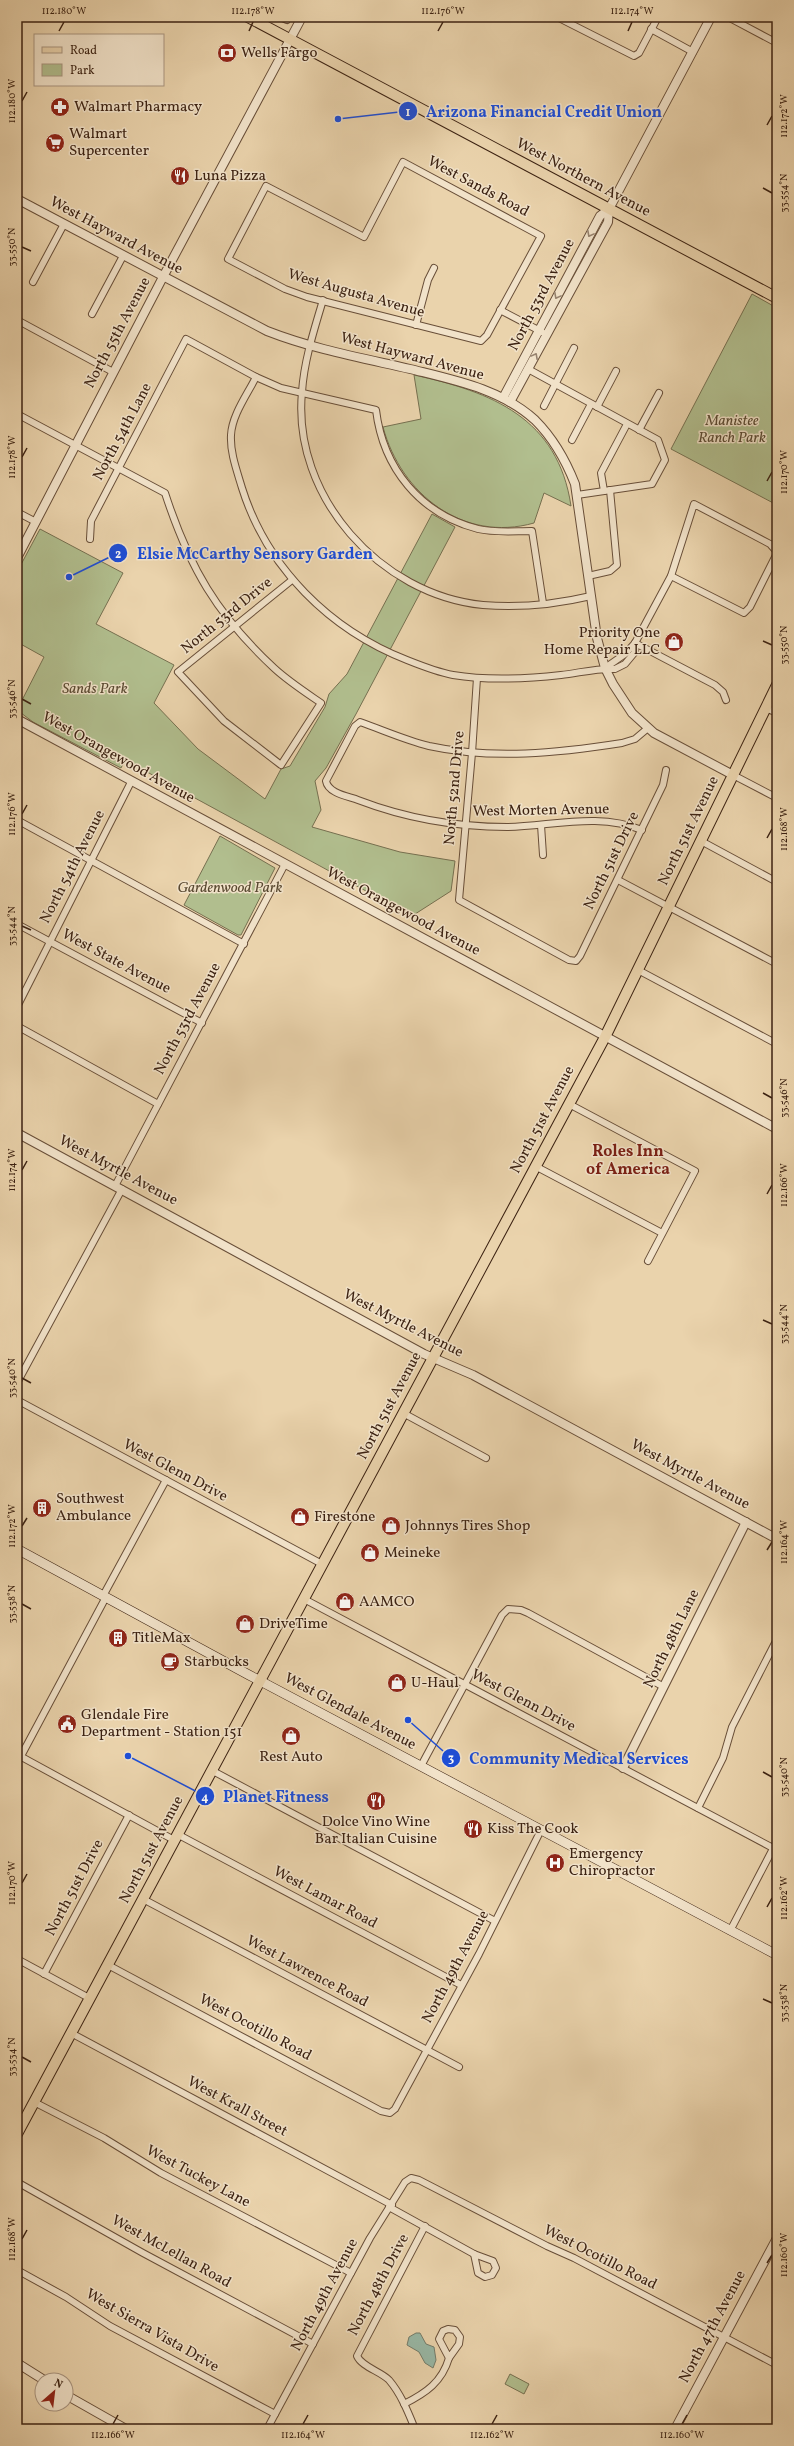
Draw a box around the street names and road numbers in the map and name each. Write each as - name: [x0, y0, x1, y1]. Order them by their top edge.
- street label: West Northern Avenue: [512, 134, 654, 222]
- street label: West Sands Road: [424, 151, 532, 223]
- street label: West Hayward Avenue: [46, 192, 186, 280]
- street label: North 53rd Avenue: [504, 235, 580, 355]
- street label: West Augusta Avenue: [285, 264, 427, 324]
- street label: North 55th Avenue: [80, 274, 156, 392]
- street label: West Hayward Avenue: [338, 328, 486, 386]
- street label: North 54th Lane: [88, 379, 158, 485]
- street label: North 53rd Drive: [177, 573, 277, 659]
- street label: West Orangewood Avenue: [38, 707, 198, 809]
- street label: North 52nd Drive: [440, 730, 470, 846]
- street label: North 51st Avenue: [653, 773, 725, 889]
- street label: West Morten Avenue: [472, 799, 610, 823]
- street label: North 54th Avenue: [35, 807, 111, 927]
- street label: North 51st Drive: [579, 808, 645, 914]
- street label: West Orangewood Avenue: [322, 862, 484, 962]
- street label: West State Avenue: [58, 924, 174, 1000]
- street label: North 53rd Avenue: [150, 959, 226, 1079]
- street label: North 51st Avenue: [506, 1062, 580, 1178]
- street label: West Myrtle Avenue: [55, 1131, 181, 1211]
- street label: West Myrtle Avenue: [339, 1285, 467, 1363]
- street label: North 51st Avenue: [353, 1348, 427, 1464]
- street label: West Glenn Drive: [119, 1435, 231, 1507]
- street label: West Myrtle Avenue: [627, 1435, 753, 1515]
- street label: North 48th Lane: [639, 1586, 705, 1692]
- street label: West Glenn Drive: [467, 1665, 579, 1737]
- street label: West Glendale Avenue: [280, 1668, 420, 1756]
- street label: North 51st Avenue: [115, 1792, 189, 1908]
- street label: North 51st Drive: [41, 1836, 109, 1940]
- street label: West Lamar Road: [269, 1862, 381, 1934]
- street label: North 49th Avenue: [417, 1907, 495, 2027]
- street label: West Lawrence Road: [242, 1931, 372, 2013]
- street label: West Ocotillo Road: [195, 1989, 315, 2067]
- street label: West Krall Street: [183, 2072, 291, 2142]
- street label: West Tuckey Lane: [142, 2141, 254, 2213]
- street label: West McLellan Road: [107, 2210, 235, 2294]
- street label: West Ocotillo Road: [540, 2220, 660, 2296]
- street label: North 48th Drive: [343, 2230, 415, 2340]
- street label: North 49th Avenue: [286, 2235, 364, 2355]
- street label: North 47th Avenue: [674, 2267, 752, 2387]
- street label: West Sierra Vista Drive: [81, 2284, 223, 2378]

